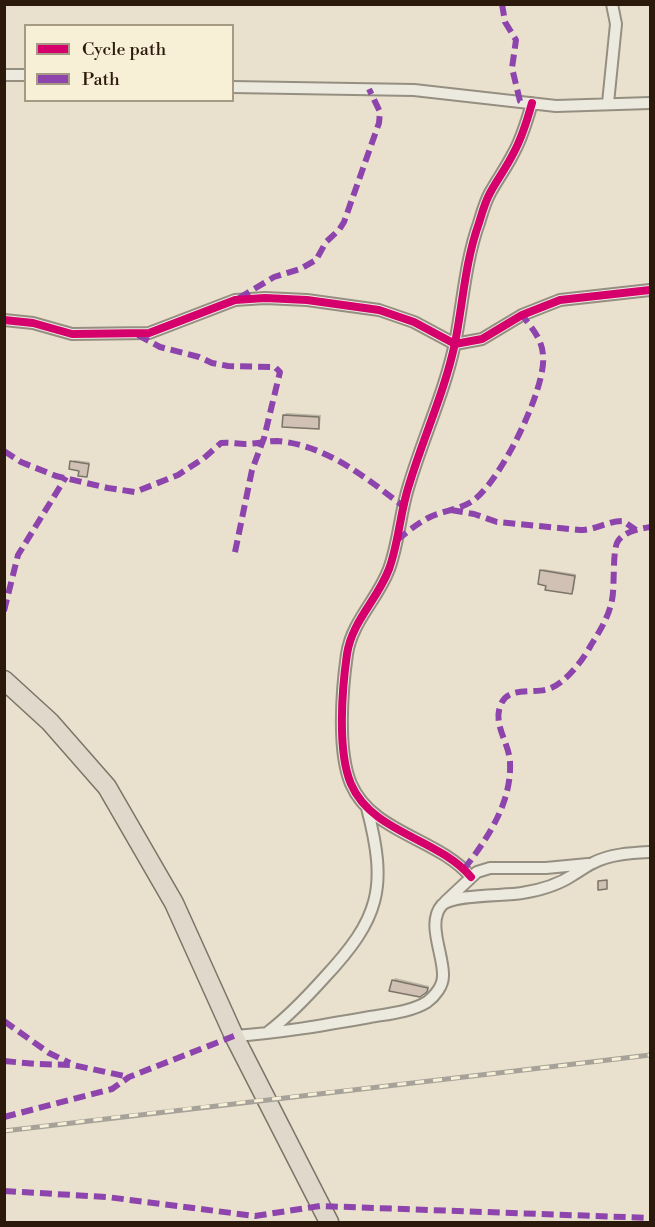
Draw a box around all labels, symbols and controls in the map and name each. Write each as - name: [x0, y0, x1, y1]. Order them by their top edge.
- legend: [24, 24, 234, 102]
- text: Cycle path: [82, 38, 166, 61]
- text: Path: [82, 68, 120, 91]

